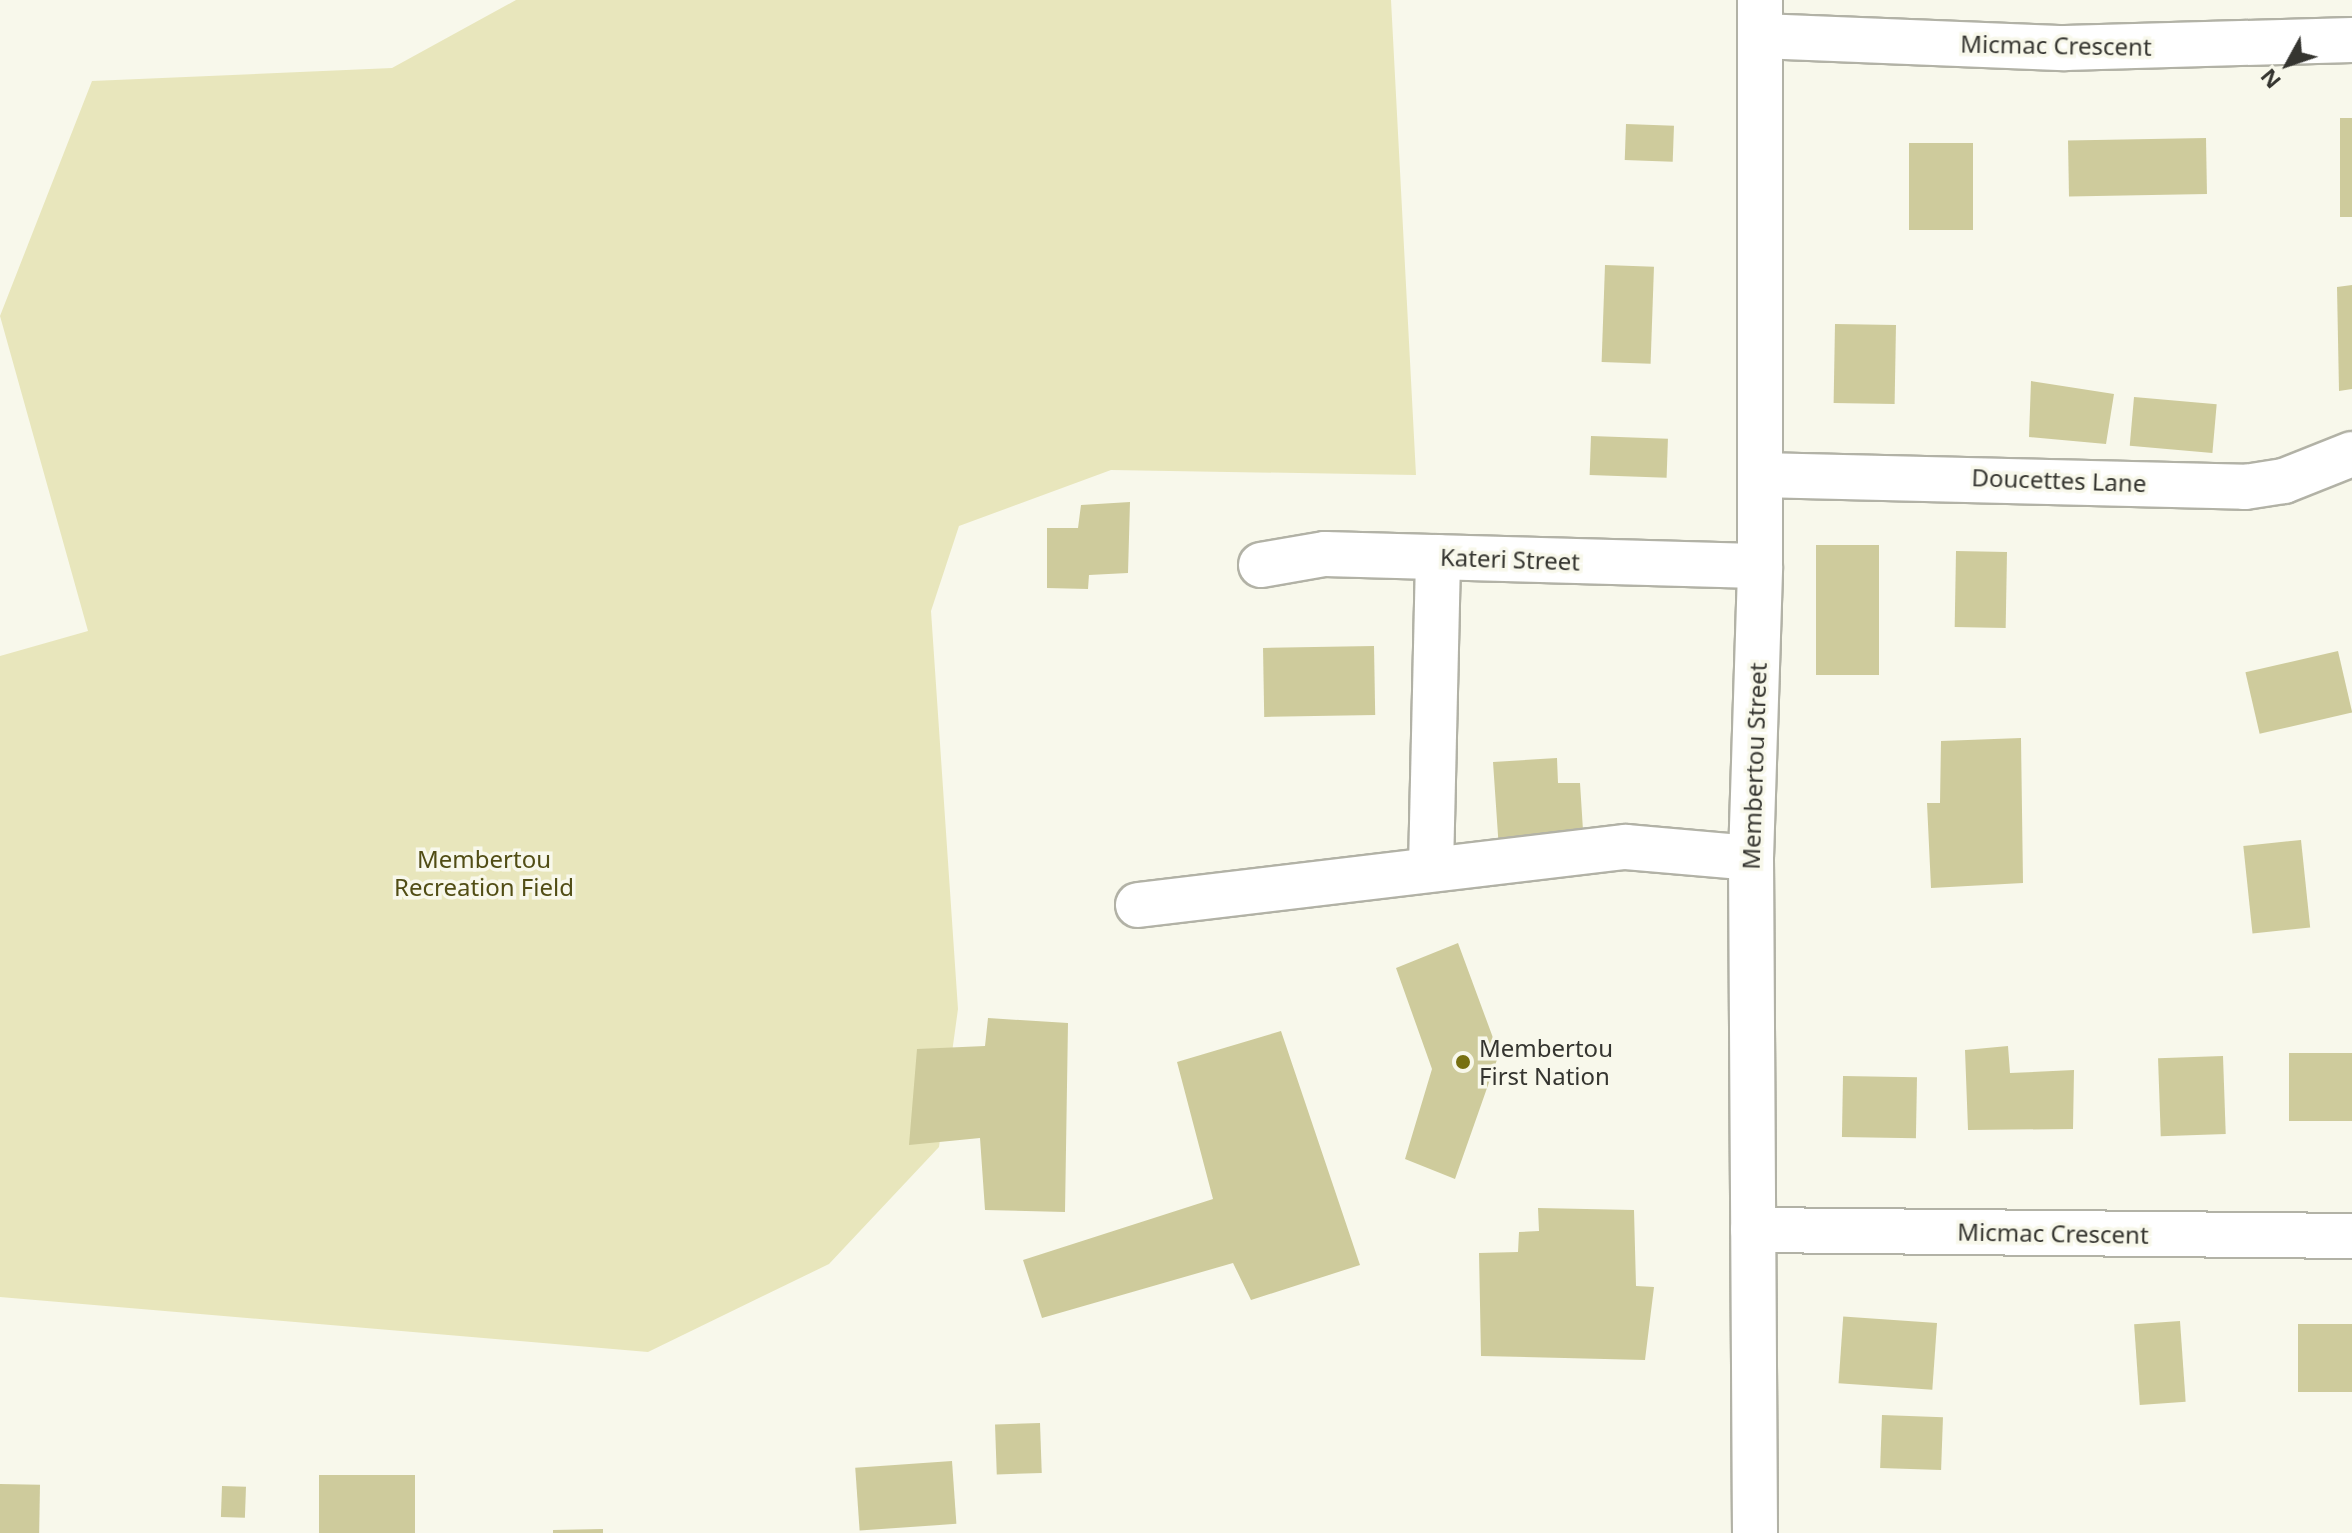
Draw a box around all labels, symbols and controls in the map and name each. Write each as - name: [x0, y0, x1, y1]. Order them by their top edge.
- north arrow: [2248, 24, 2328, 104]
- street label: Micmac Crescent: [1960, 29, 2152, 61]
- text: N: [2252, 63, 2287, 96]
- street label: Doucettes Lane: [1971, 463, 2147, 497]
- street label: Kateri Street: [1440, 542, 1580, 576]
- street label: Membertou Street: [1736, 662, 1772, 870]
- park label: Membertou Recreation Field: [394, 845, 574, 901]
- place label: Membertou First Nation: [1479, 1034, 1613, 1090]
- marker: Membertou First Nation: [1454, 1053, 1472, 1071]
- street label: Micmac Crescent: [1957, 1217, 2149, 1249]

